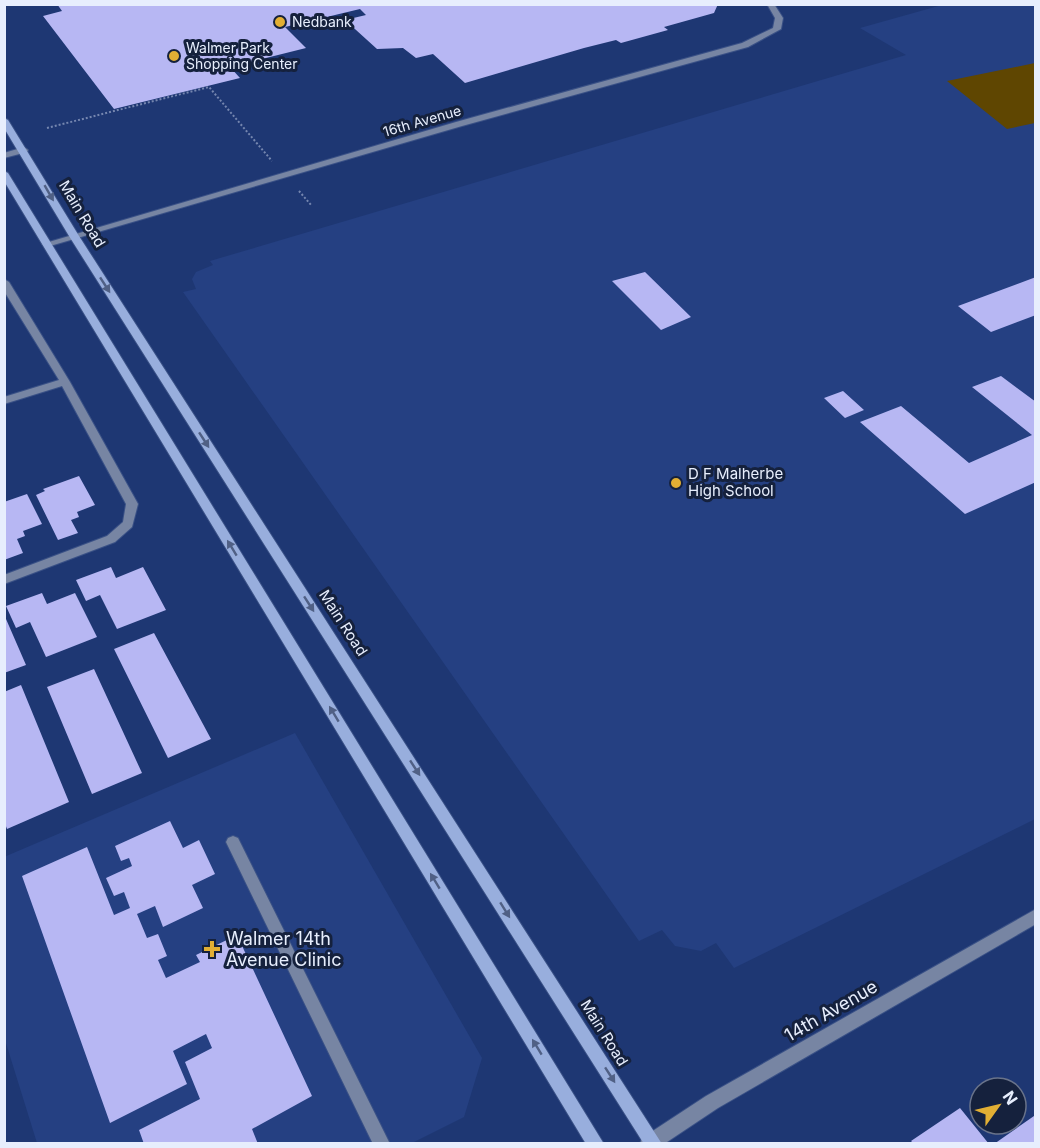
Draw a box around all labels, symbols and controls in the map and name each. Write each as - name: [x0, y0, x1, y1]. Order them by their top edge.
- place label: Nedbank: [292, 13, 352, 30]
- marker: Nedbank: [273, 15, 287, 29]
- place label: Walmer Park Shopping Center: [186, 39, 298, 72]
- marker: Walmer Park Shopping Center: [167, 49, 181, 63]
- street label: 16th Avenue: [381, 101, 463, 140]
- street label: Main Road: [55, 177, 110, 251]
- one-way arrow: [44, 185, 54, 202]
- one-way arrow: [100, 277, 111, 293]
- one-way arrow: [199, 431, 210, 448]
- place label: D F Malherbe High School: [688, 464, 783, 500]
- marker: D F Malherbe High School: [669, 476, 683, 490]
- one-way arrow: [227, 540, 238, 556]
- street label: Main Road: [315, 586, 372, 659]
- one-way arrow: [304, 596, 315, 612]
- one-way arrow: [328, 706, 339, 722]
- one-way arrow: [409, 760, 420, 776]
- one-way arrow: [430, 873, 441, 889]
- one-way arrow: [500, 902, 511, 918]
- place label: Walmer 14th Avenue Clinic: [226, 928, 341, 970]
- marker: Walmer 14th Avenue Clinic: [203, 940, 221, 958]
- street label: 14th Avenue: [781, 976, 881, 1046]
- street label: Main Road: [577, 996, 632, 1070]
- one-way arrow: [532, 1038, 542, 1055]
- one-way arrow: [604, 1067, 615, 1083]
- north arrow: [968, 1076, 1028, 1136]
- text: N: [999, 1087, 1022, 1108]

